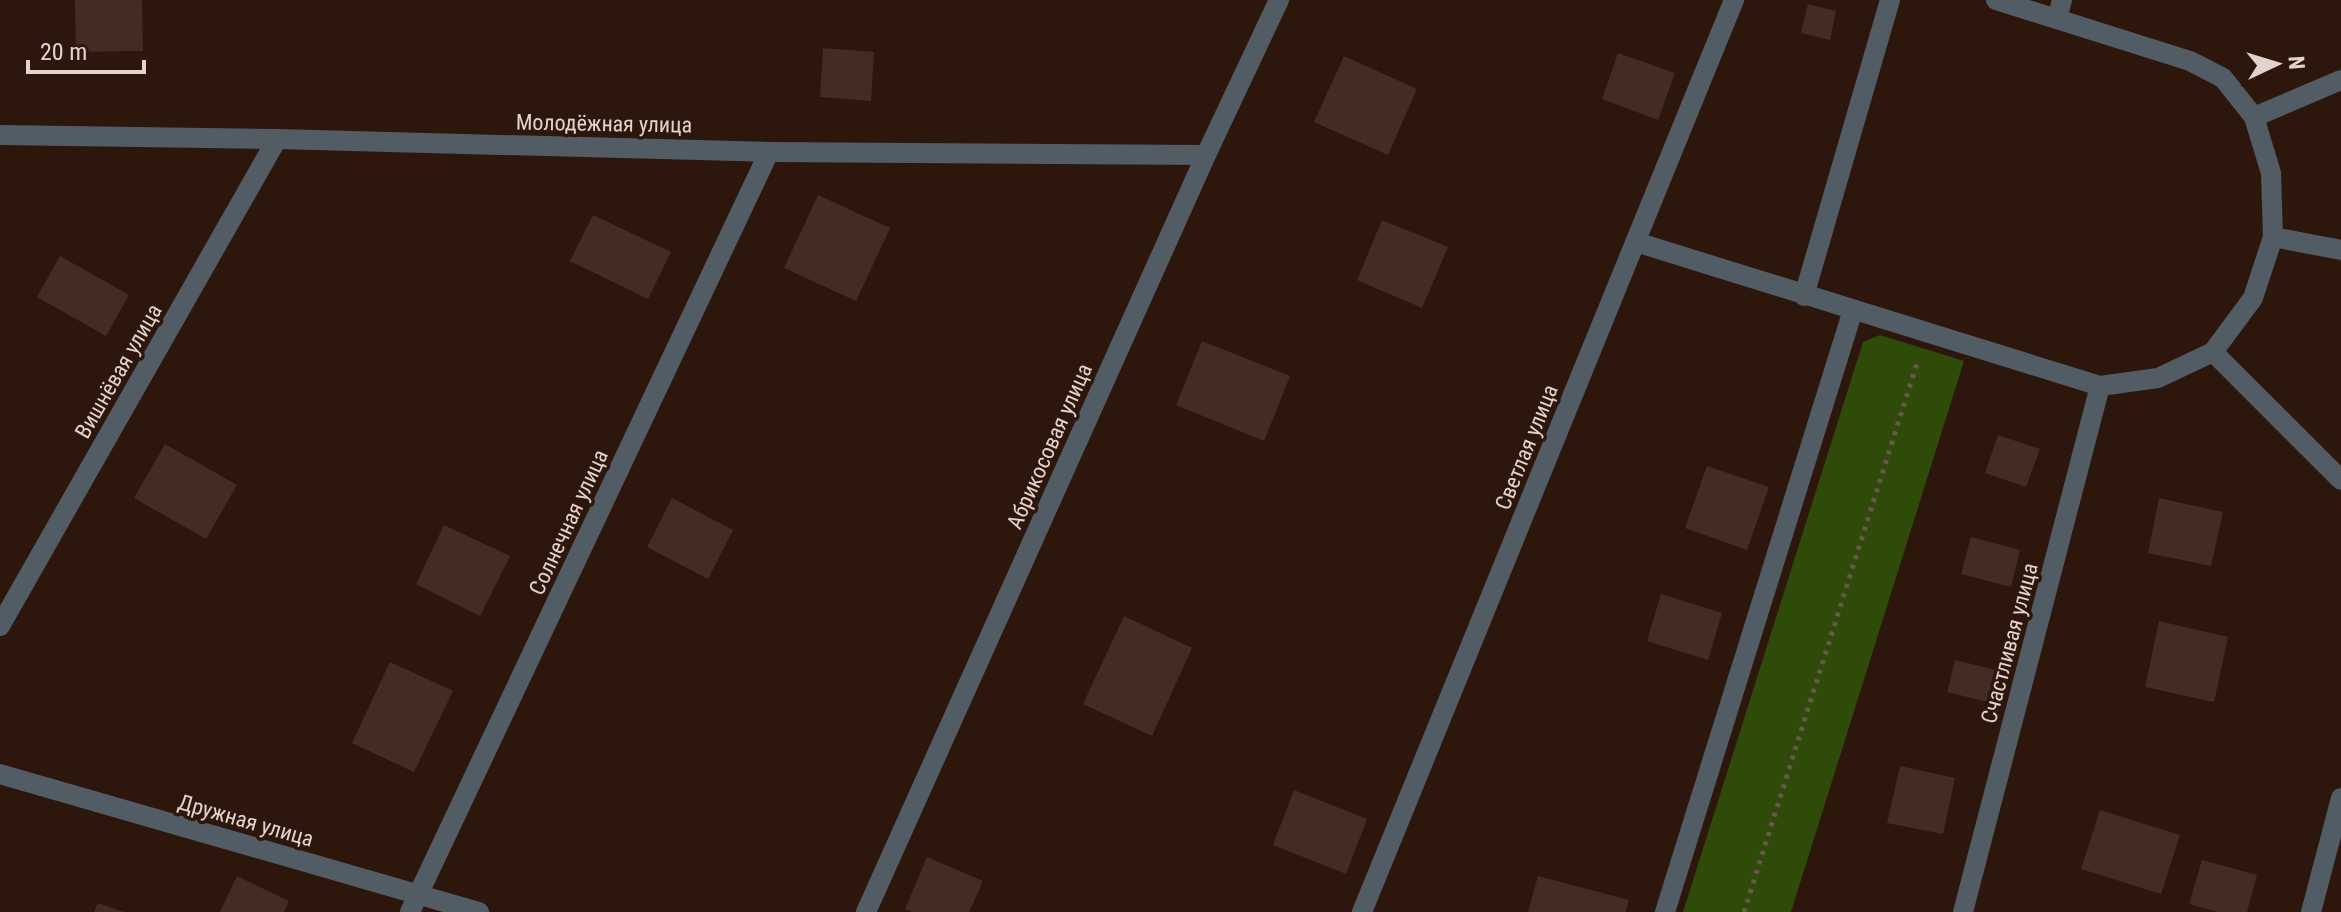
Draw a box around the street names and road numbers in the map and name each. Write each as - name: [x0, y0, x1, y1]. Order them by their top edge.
- street label: Молодёжная улица: [516, 109, 692, 138]
- street label: Вишнёвая улица: [70, 300, 167, 443]
- street label: Абрикосовая улица: [1002, 360, 1097, 533]
- street label: Светлая улица: [1490, 381, 1563, 513]
- street label: Солнечная улица: [524, 446, 613, 599]
- street label: Счастливая улица: [1976, 560, 2043, 726]
- street label: Дружная улица: [175, 789, 316, 852]

